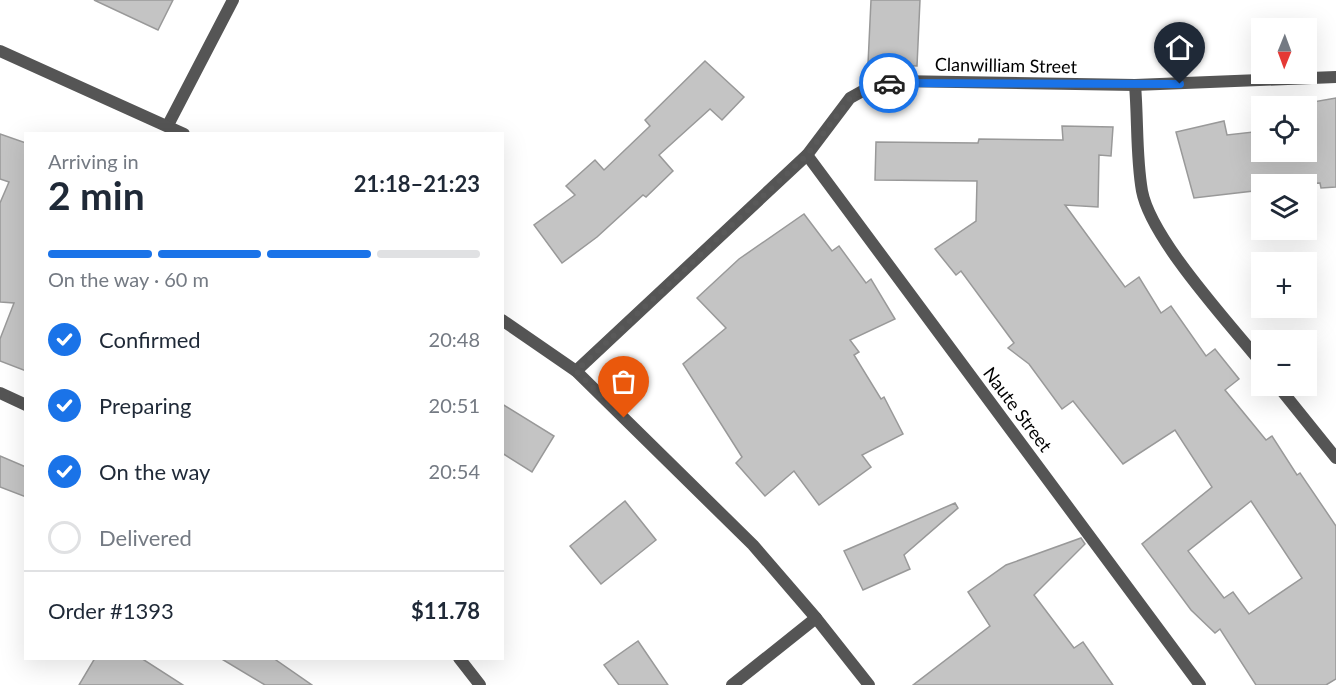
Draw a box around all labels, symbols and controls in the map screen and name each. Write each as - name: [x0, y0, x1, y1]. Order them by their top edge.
- north arrow: [1251, 18, 1317, 84]
- map controls: [1251, 18, 1317, 396]
- pin: [1154, 22, 1205, 84]
- icon: home: [1163, 31, 1196, 64]
- courier: [859, 53, 919, 113]
- street label: Clanwilliam Street: [935, 53, 1078, 77]
- icon: car: [873, 67, 906, 100]
- button: locate: [1251, 96, 1317, 162]
- text: Arriving in: [48, 149, 139, 173]
- text: 21:18–21:23: [354, 170, 480, 197]
- text: 2 min: [48, 172, 145, 218]
- button: layers: [1251, 174, 1317, 240]
- button: +: [1251, 252, 1317, 318]
- text: On the way · 60 m: [48, 267, 209, 291]
- icon: check: [48, 323, 81, 356]
- text: Confirmed: [99, 326, 201, 353]
- text: 20:48: [429, 327, 480, 351]
- button: −: [1251, 330, 1317, 396]
- pin: [598, 356, 649, 418]
- street label: Naute Street: [979, 362, 1057, 456]
- icon: bag: [607, 365, 640, 398]
- icon: check: [48, 389, 81, 422]
- text: Preparing: [99, 392, 191, 419]
- text: 20:51: [429, 393, 480, 417]
- icon: check: [48, 455, 81, 488]
- text: On the way: [99, 458, 210, 485]
- text: 20:54: [429, 459, 480, 483]
- text: Delivered: [99, 524, 192, 551]
- text: Order #1393: [48, 597, 174, 624]
- text: $11.78: [411, 597, 480, 624]

